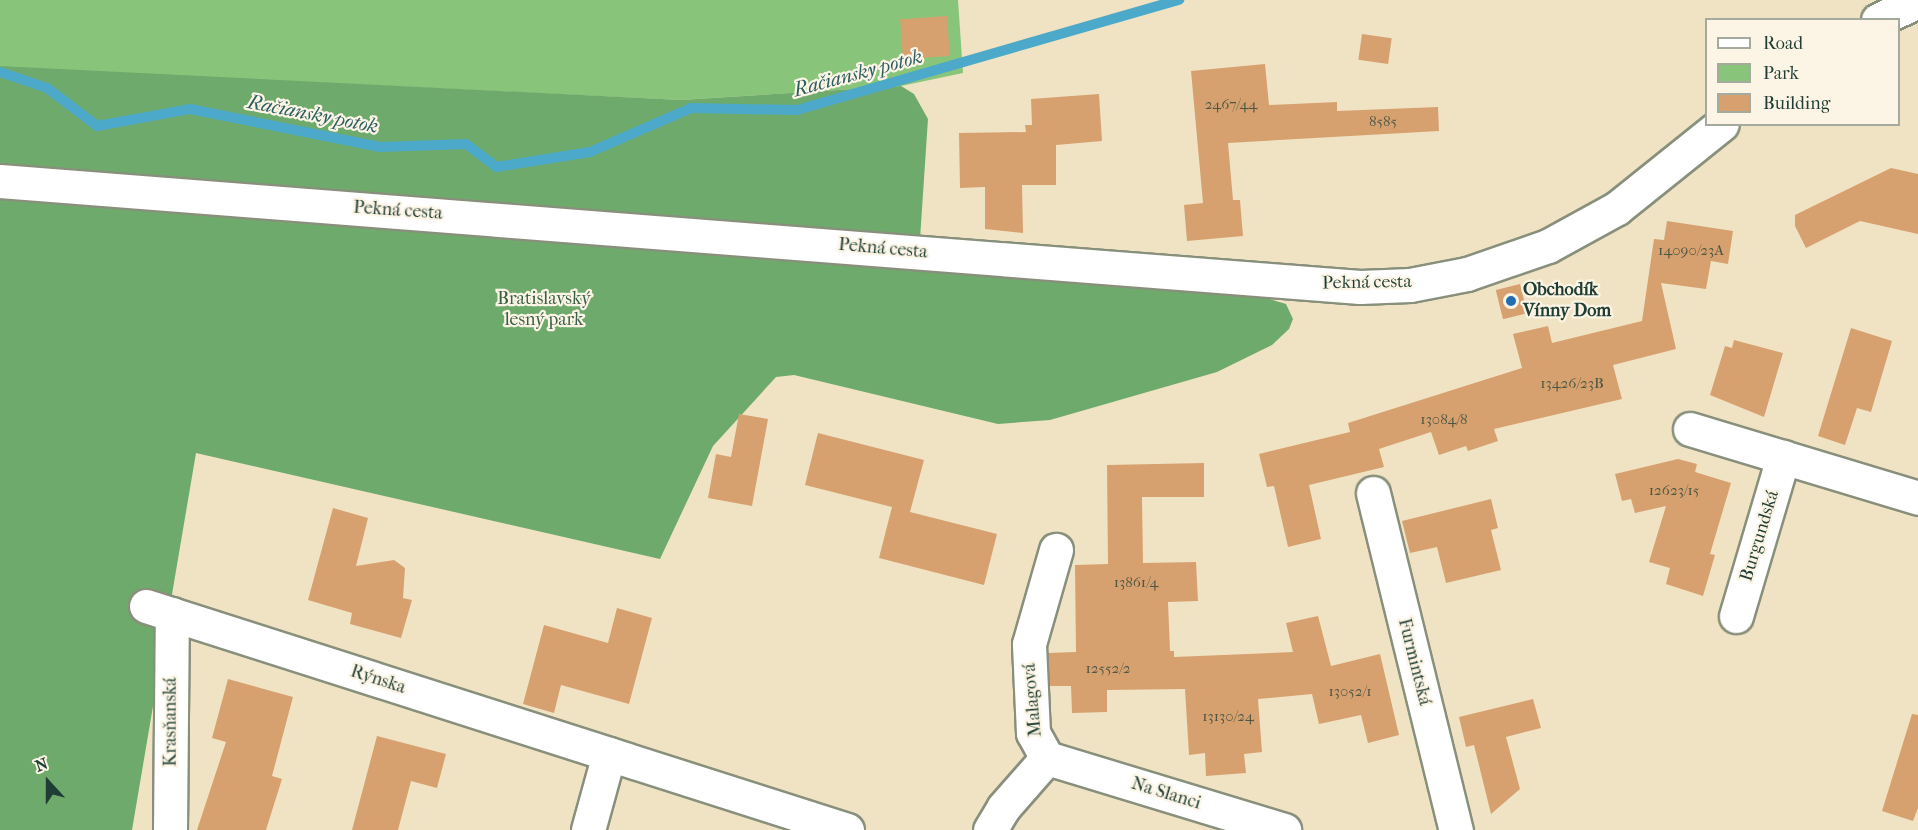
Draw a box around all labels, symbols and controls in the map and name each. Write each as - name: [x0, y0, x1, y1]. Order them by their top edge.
- legend: [1705, 18, 1900, 126]
- text: Road: [1763, 33, 1803, 54]
- water label: Račiansky potok: [791, 44, 925, 102]
- text: Park: [1763, 63, 1799, 84]
- water label: Račiansky potok: [246, 90, 380, 138]
- text: Building: [1763, 93, 1830, 114]
- house number: 2467/44: [1205, 96, 1257, 114]
- house number: 8585: [1369, 113, 1397, 131]
- street label: Pekná cesta: [353, 197, 443, 225]
- street label: Pekná cesta: [838, 234, 928, 264]
- house number: 14090/23A: [1658, 242, 1724, 260]
- street label: Pekná cesta: [1322, 271, 1412, 295]
- place label: Obchodík Vínny Dom: [1523, 280, 1611, 322]
- park label: Bratislavský lesný park: [497, 289, 591, 332]
- marker: Obchodík Vínny Dom: [1504, 294, 1518, 308]
- house number: 13426/23B: [1540, 375, 1604, 393]
- house number: 13084/8: [1420, 411, 1468, 429]
- house number: 12623/15: [1649, 482, 1699, 500]
- street label: Burgundská: [1736, 488, 1784, 584]
- house number: 13861/4: [1114, 574, 1158, 592]
- street label: Furmintská: [1393, 616, 1435, 708]
- house number: 12552/2: [1085, 660, 1131, 678]
- street label: Rýnska: [348, 661, 408, 699]
- street label: Malagová: [1019, 662, 1047, 738]
- street label: Krasňanská: [160, 677, 182, 767]
- house number: 13052/1: [1329, 683, 1371, 701]
- house number: 13130/24: [1202, 708, 1254, 726]
- north arrow: [18, 752, 78, 812]
- text: N: [32, 754, 50, 776]
- street label: Na Slanci: [1129, 773, 1203, 815]

